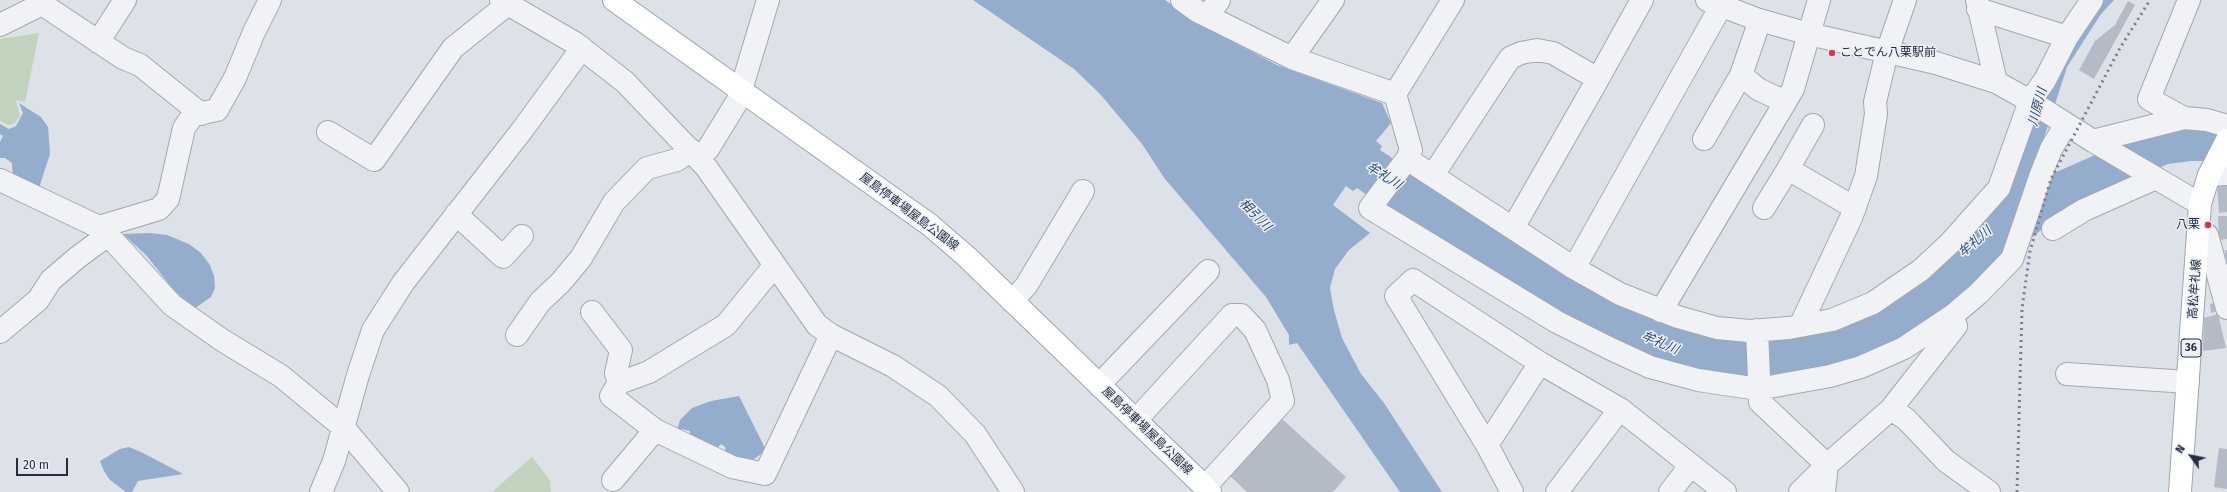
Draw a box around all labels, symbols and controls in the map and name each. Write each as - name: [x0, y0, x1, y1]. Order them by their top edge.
- place label: ことでん八栗駅前: [1840, 46, 1936, 60]
- marker: ことでん八栗駅前: [1827, 48, 1837, 58]
- water label: 川原川: [2025, 86, 2051, 128]
- water label: 牟礼川: [1363, 159, 1405, 193]
- street label: 屋島停車場屋島公園線: [857, 170, 961, 254]
- water label: 相引川: [1236, 196, 1274, 234]
- place label: 八栗: [2176, 218, 2200, 232]
- marker: 八栗: [2203, 220, 2213, 230]
- water label: 牟礼川: [1955, 223, 1995, 261]
- street label: 高松牟礼線: [2186, 259, 2204, 319]
- water label: 牟礼川: [1639, 328, 1681, 358]
- road number: 36: [2181, 339, 2201, 357]
- street label: 屋島停車場屋島公園線: [1099, 384, 1195, 478]
- north arrow: [2171, 436, 2211, 476]
- text: N: [2173, 443, 2188, 456]
- scale bar: [18, 450, 70, 476]
- text: 20 m: [23, 458, 49, 472]

